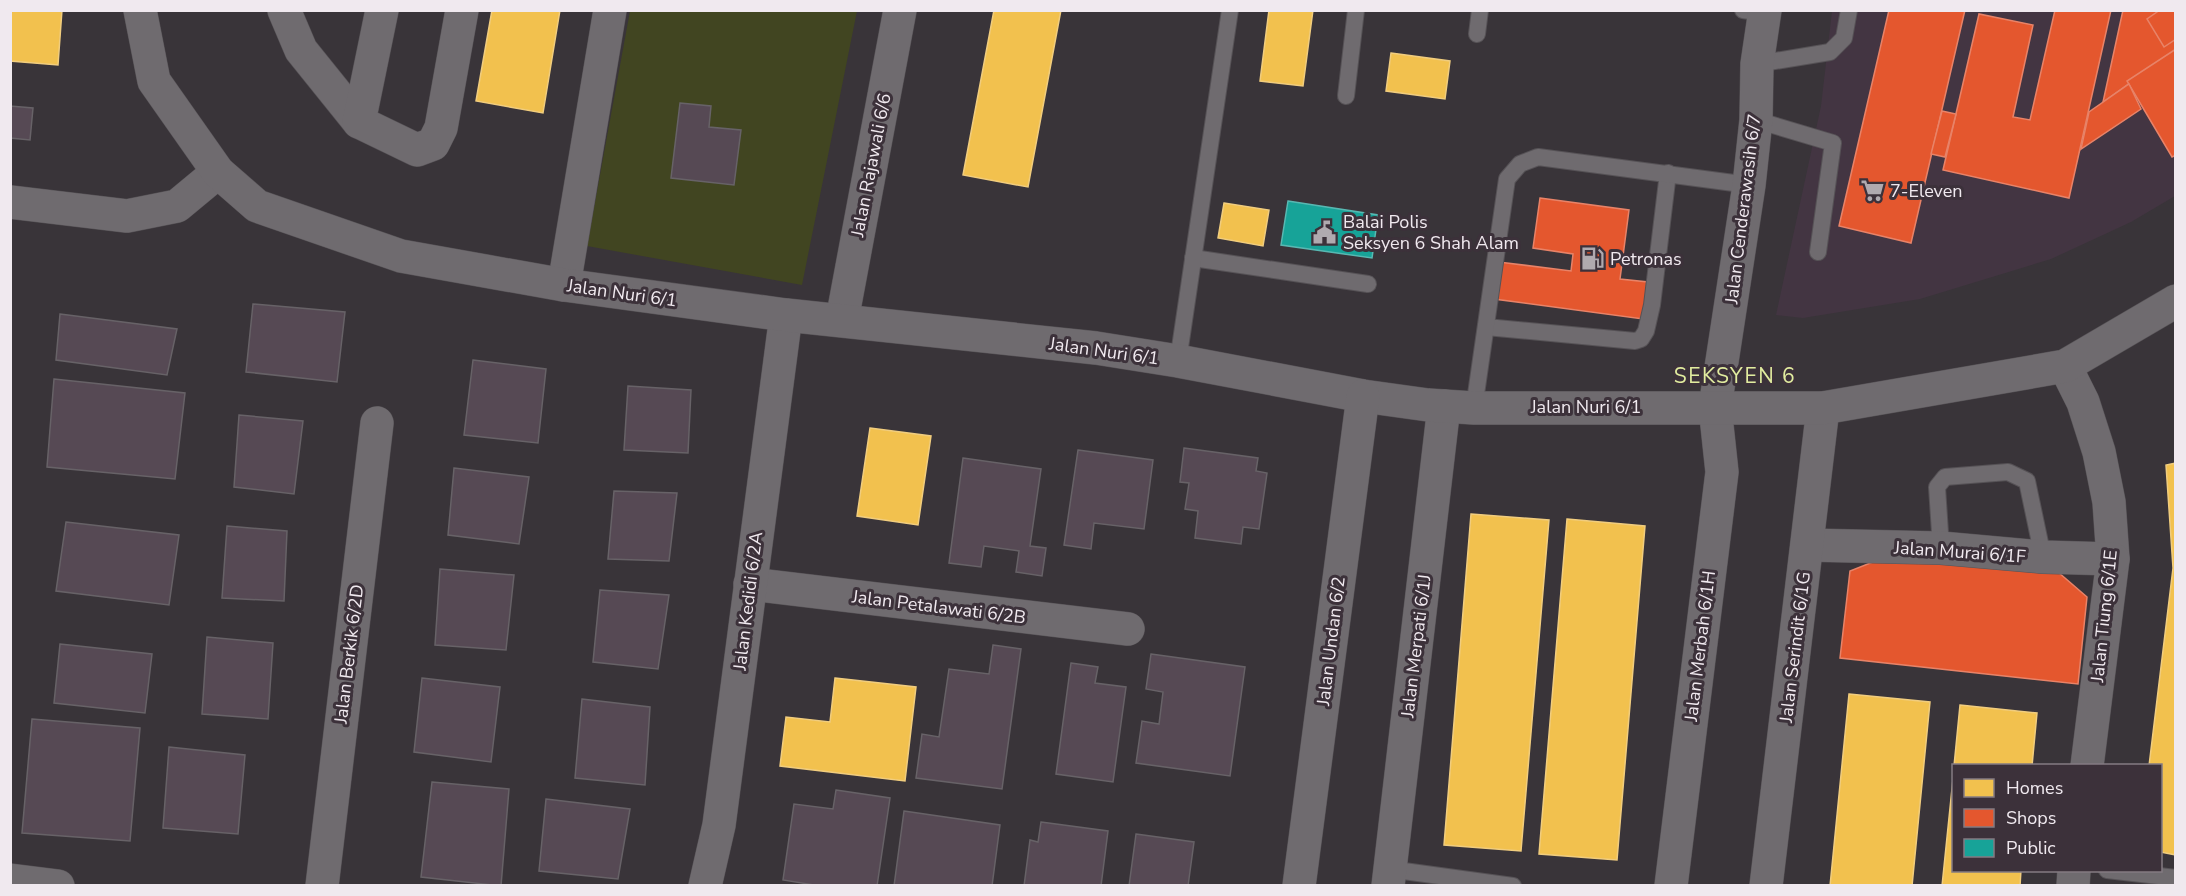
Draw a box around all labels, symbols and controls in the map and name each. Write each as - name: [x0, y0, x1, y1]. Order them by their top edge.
- street label: Jalan Rajawali 6/6: [845, 91, 897, 240]
- street label: Jalan Cenderawasih 6/7: [1719, 113, 1767, 306]
- supermarket icon: 7-Eleven: [1859, 178, 1885, 204]
- place label: 7-Eleven: [1890, 179, 1963, 203]
- place label: Balai Polis Seksyen 6 Shah Alam: [1343, 210, 1519, 255]
- public building icon: Balai Polis Seksyen 6 Shah Alam: [1312, 219, 1338, 245]
- fuel station icon: Petronas: [1579, 246, 1605, 272]
- place label: Petronas: [1610, 247, 1682, 271]
- street label: Jalan Nuri 6/1: [565, 273, 678, 313]
- street label: Jalan Nuri 6/1: [1047, 331, 1160, 371]
- district label: SEKSYEN 6: [1674, 362, 1796, 390]
- street label: Jalan Nuri 6/1: [1530, 395, 1641, 419]
- street label: Jalan Kedidi 6/2A: [727, 530, 768, 673]
- street label: Jalan Murai 6/1F: [1892, 535, 2027, 569]
- street label: Jalan Tiung 6/1E: [2085, 549, 2123, 684]
- street label: Jalan Merbah 6/1H: [1679, 569, 1721, 724]
- street label: Jalan Serindit 6/1G: [1774, 570, 1816, 725]
- street label: Jalan Merpati 6/1J: [1395, 573, 1437, 720]
- street label: Jalan Undan 6/2: [1311, 575, 1351, 708]
- street label: Jalan Berkik 6/2D: [328, 583, 369, 726]
- street label: Jalan Petalawati 6/2B: [850, 584, 1027, 630]
- legend: [1952, 764, 2162, 872]
- text: Homes: [2006, 776, 2063, 800]
- text: Shops: [2006, 806, 2056, 830]
- text: Public: [2006, 836, 2056, 860]

